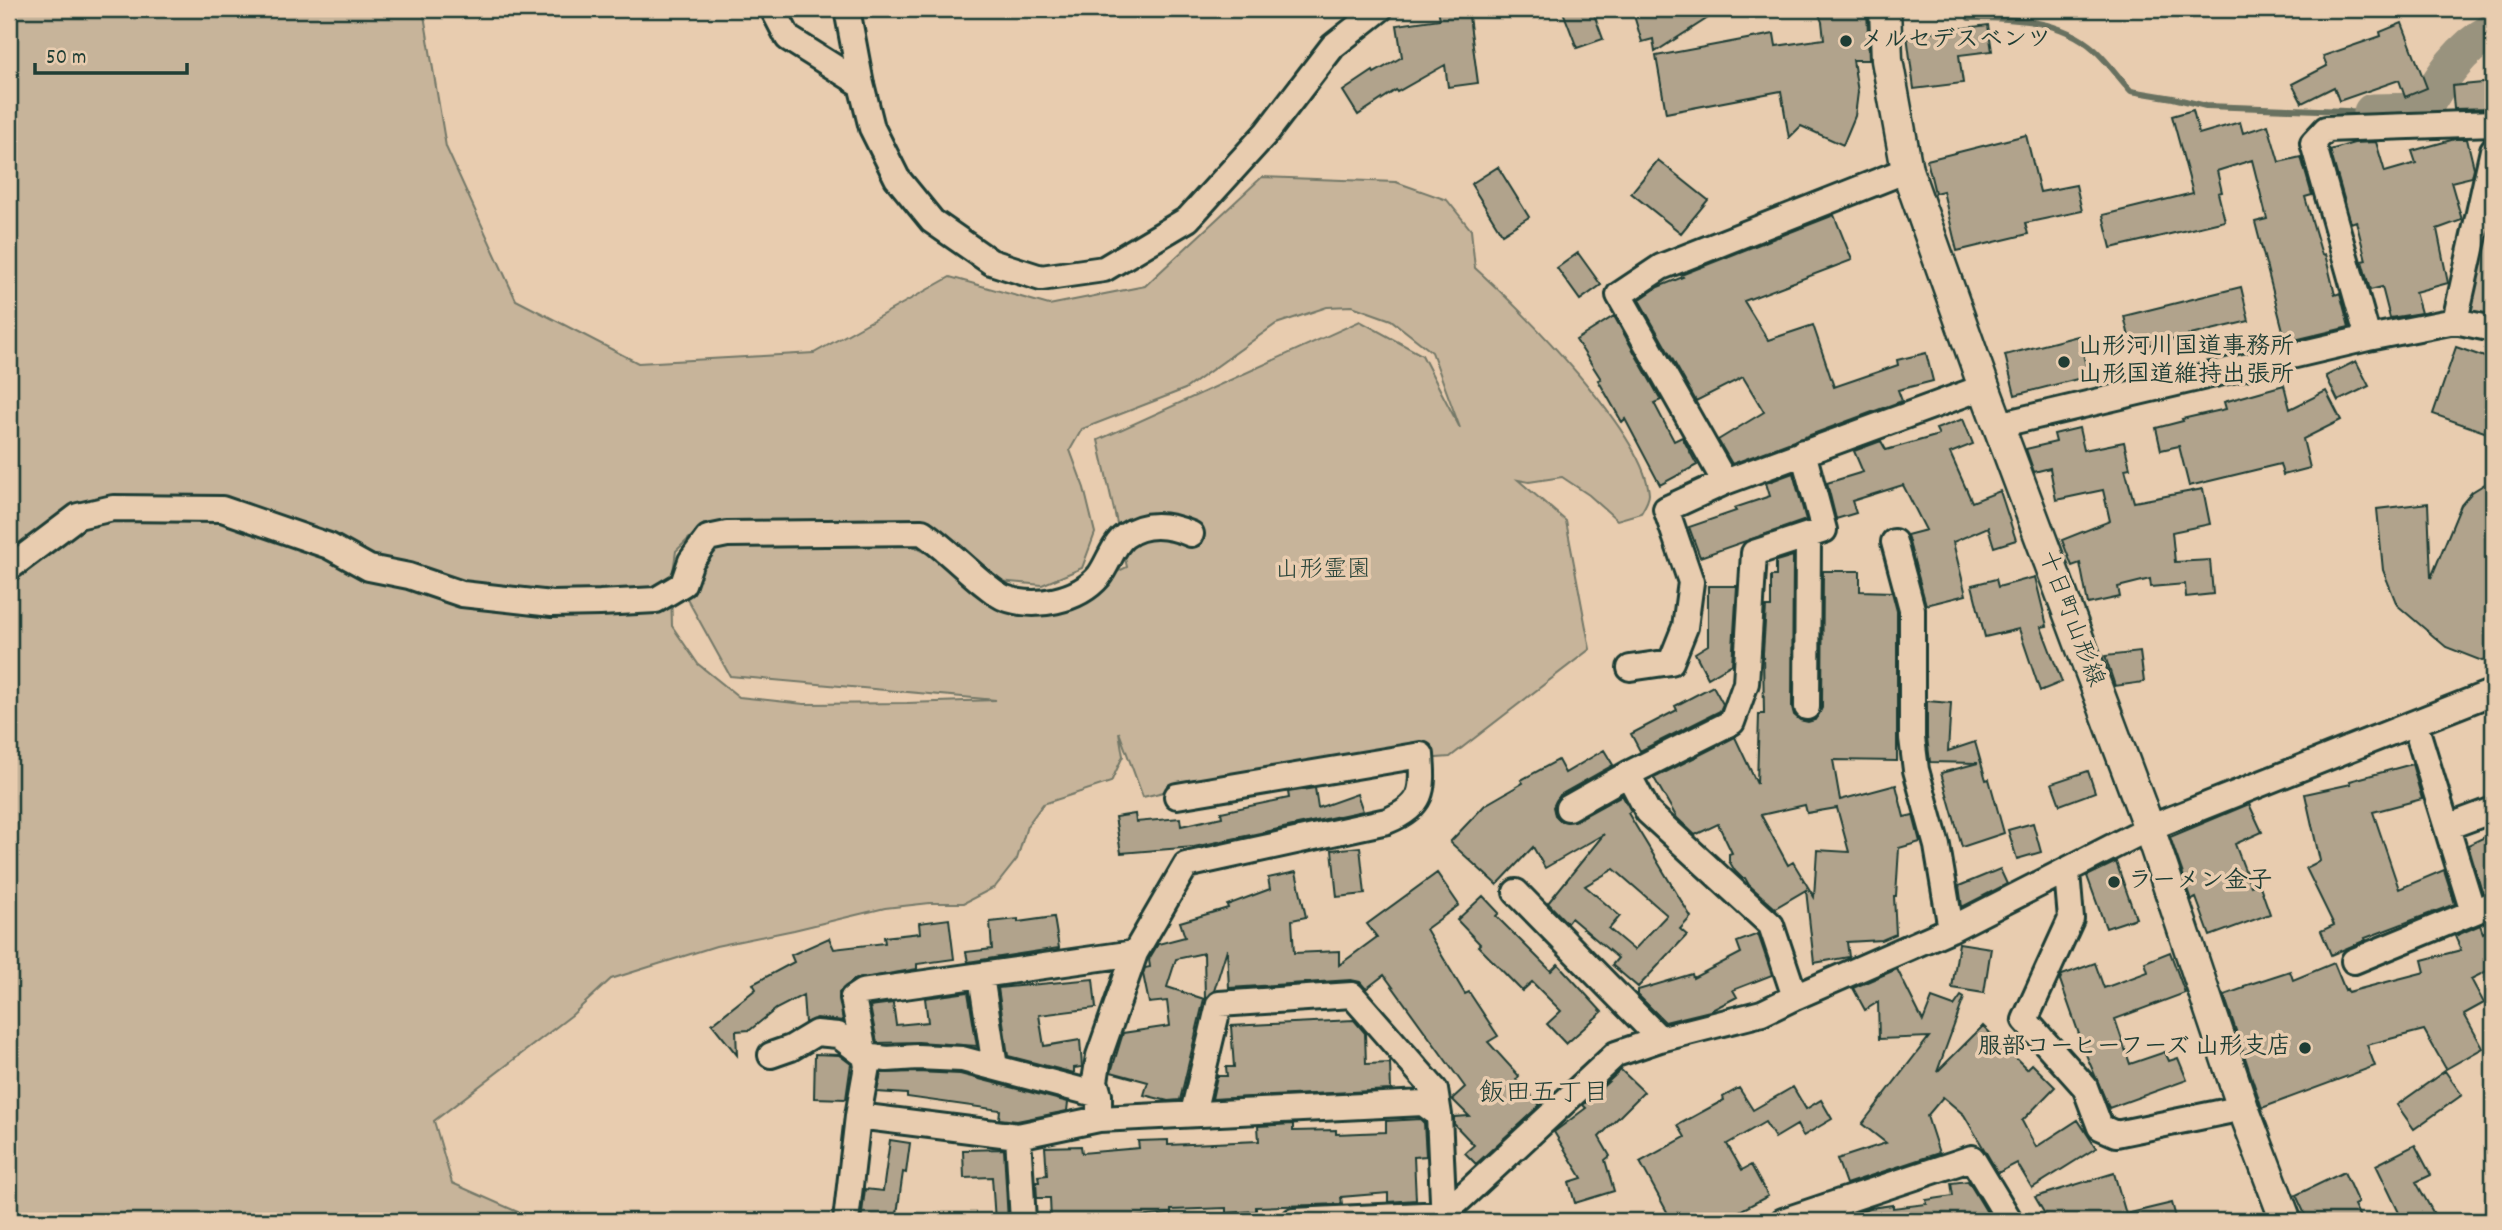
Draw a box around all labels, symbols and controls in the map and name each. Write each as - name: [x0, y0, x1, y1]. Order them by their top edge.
- place label: メルセデスベンツ: [1860, 24, 2051, 58]
- scale bar: [35, 32, 187, 76]
- marker: メルセデスベンツ: [1838, 33, 1854, 49]
- text: 50 m: [46, 44, 86, 74]
- place label: 山形河川国道事務所 山形国道維持出張所: [2078, 331, 2294, 393]
- marker: 山形河川国道事務所 山形国道維持出張所: [2056, 354, 2072, 370]
- street label: 十日町山形線: [2028, 546, 2112, 692]
- park label: 山形霊園: [1275, 554, 1371, 588]
- place label: ラーメン金子: [2128, 865, 2272, 899]
- marker: ラーメン金子: [2106, 874, 2122, 890]
- place label: 服部コーヒーフーズ 山形支店: [1978, 1031, 2291, 1065]
- marker: 服部コーヒーフーズ 山形支店: [2297, 1040, 2313, 1056]
- district label: 飯田五丁目: [1479, 1076, 1609, 1113]

